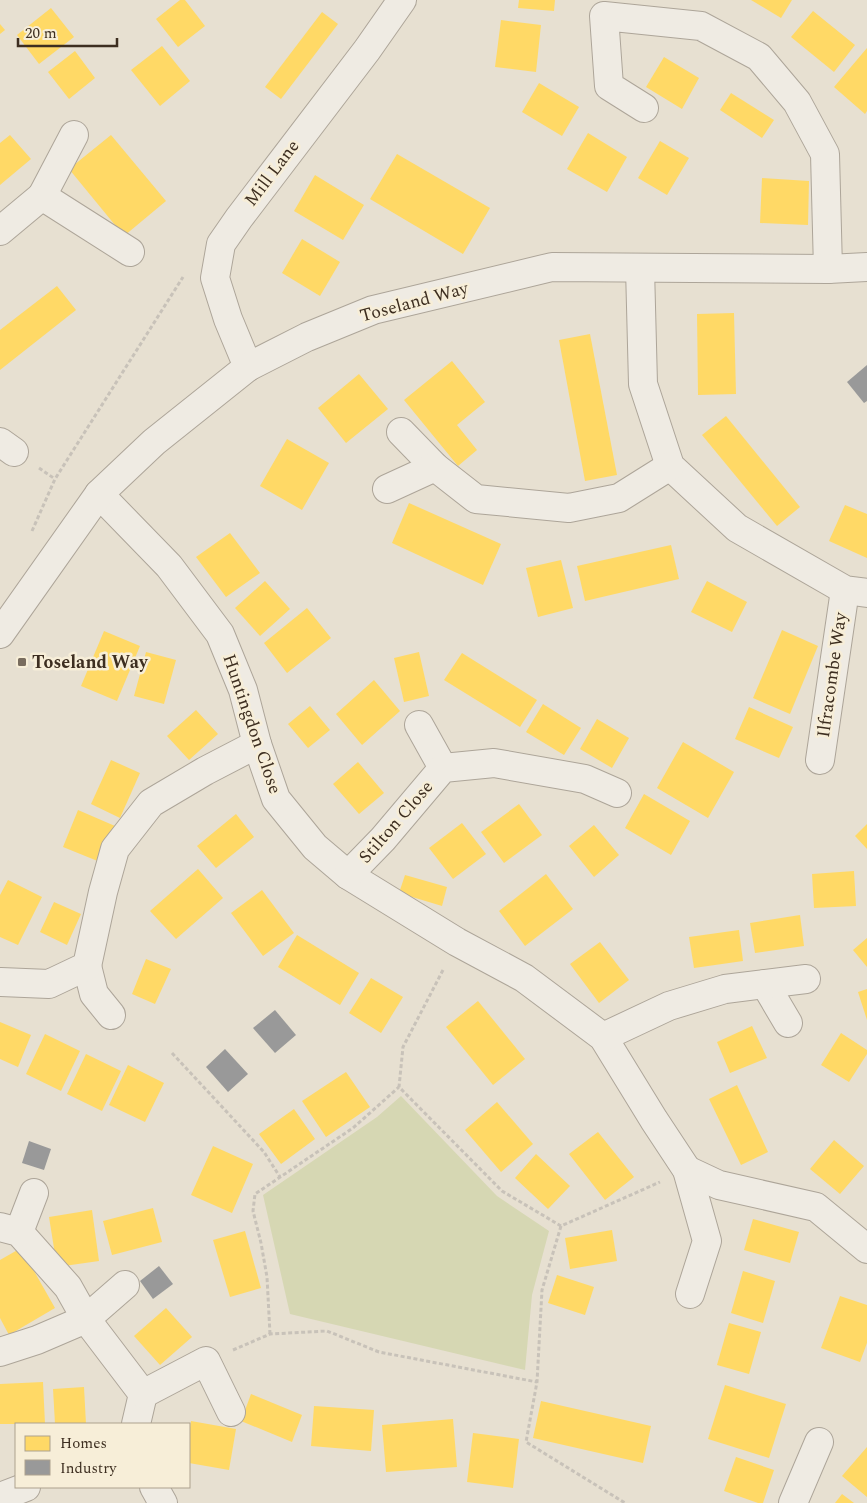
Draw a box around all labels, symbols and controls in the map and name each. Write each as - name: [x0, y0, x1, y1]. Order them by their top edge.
- scale bar: [18, 15, 116, 47]
- text: 20 m: [25, 22, 57, 45]
- street label: Mill Lane: [238, 134, 306, 212]
- street label: Toseland Way: [357, 274, 473, 329]
- street label: Ilfracombe Way: [810, 609, 854, 739]
- place label: Toseland Way: [32, 649, 149, 676]
- street label: Huntingdon Close: [215, 650, 289, 798]
- marker: Toseland Way: [16, 656, 28, 668]
- street label: Stilton Close: [352, 774, 440, 870]
- legend: [15, 1423, 190, 1488]
- text: Homes: [60, 1432, 107, 1455]
- text: Industry: [60, 1457, 117, 1480]

